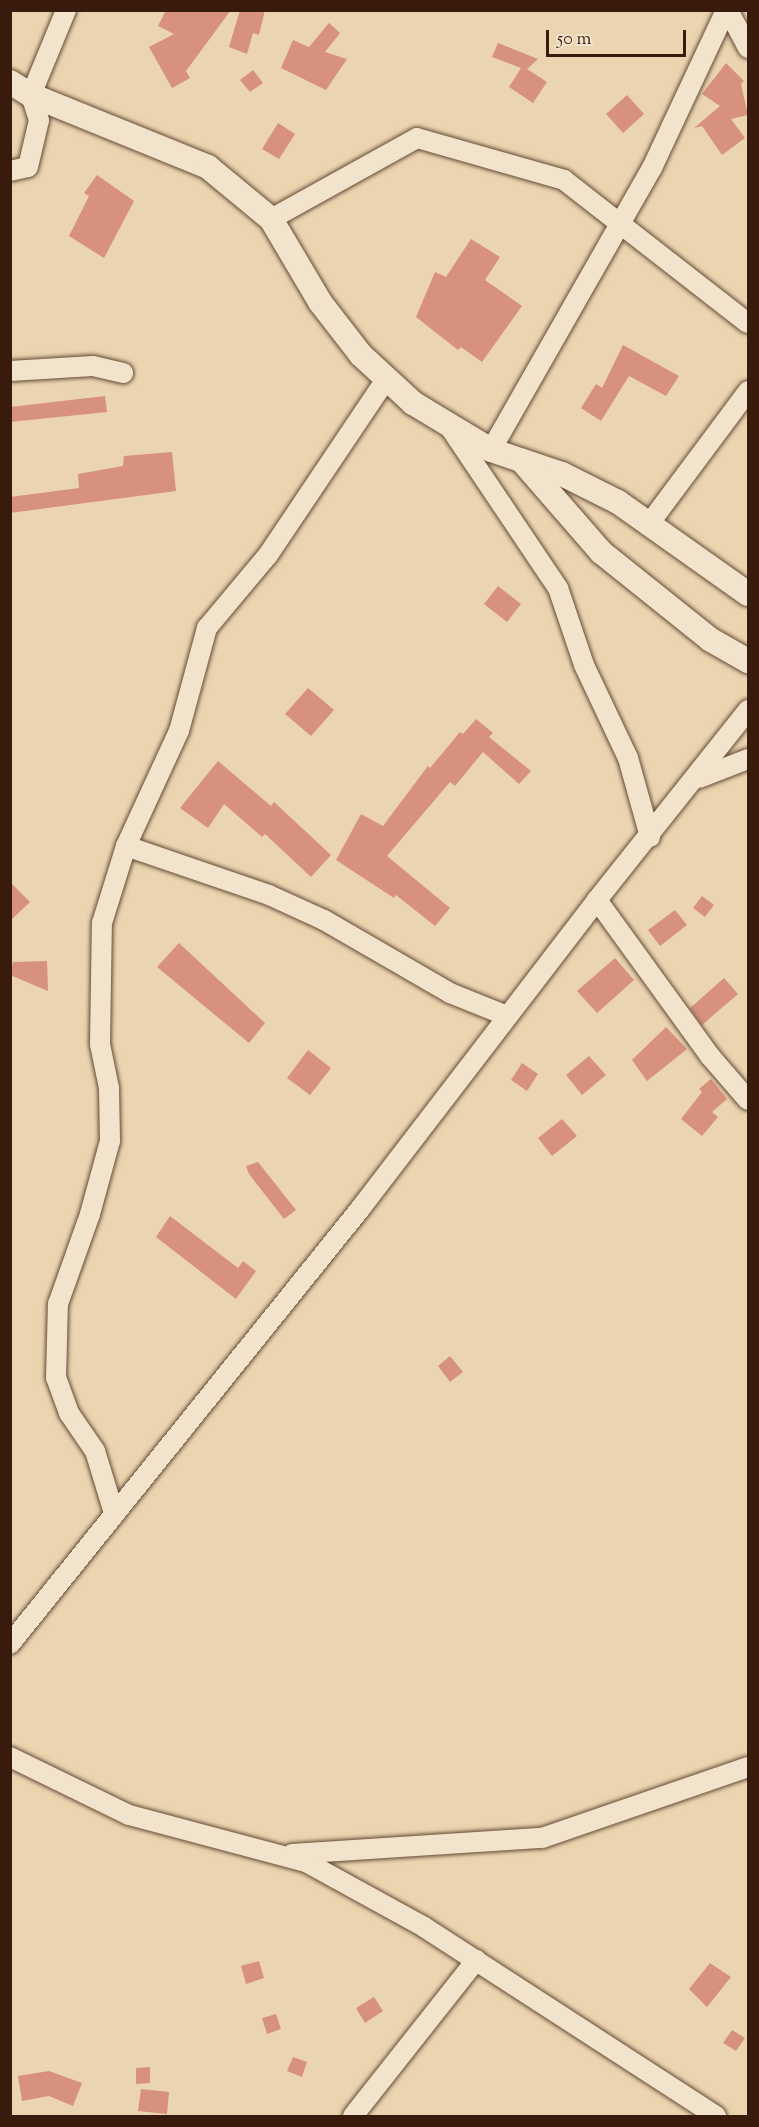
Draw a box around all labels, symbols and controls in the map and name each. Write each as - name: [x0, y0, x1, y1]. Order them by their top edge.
- scale bar: [549, 18, 688, 56]
- text: 50 m: [557, 27, 591, 53]

